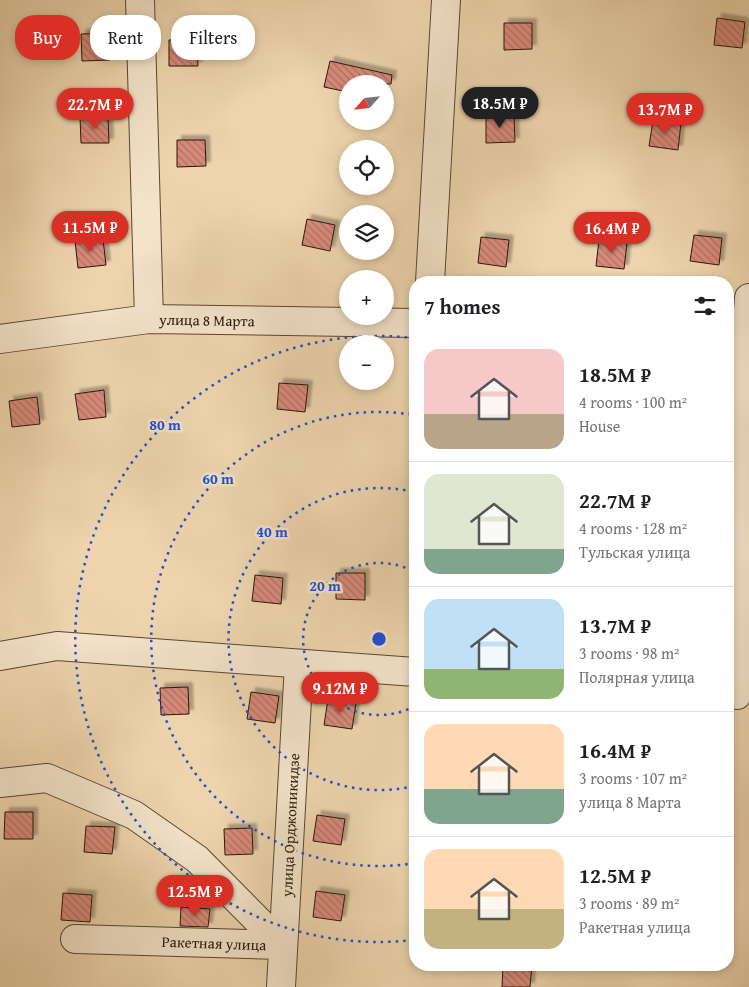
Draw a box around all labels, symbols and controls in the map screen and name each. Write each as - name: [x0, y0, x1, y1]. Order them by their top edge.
- chip: Buy: [15, 15, 80, 60]
- chip: Rent: [90, 15, 161, 60]
- chip: Filters: [171, 15, 255, 60]
- north arrow: [339, 75, 394, 130]
- map controls: [339, 75, 394, 390]
- pin: 18.5M ₽: [454, 86, 546, 129]
- pin: 22.7M ₽: [49, 88, 141, 130]
- text: 18.5M ₽: [473, 91, 527, 115]
- text: 22.7M ₽: [68, 92, 122, 116]
- pin: 13.7M ₽: [619, 92, 711, 135]
- text: 13.7M ₽: [638, 97, 692, 121]
- button: locate: [339, 140, 394, 195]
- button: layers: [339, 205, 394, 260]
- pin: 11.5M ₽: [44, 210, 136, 253]
- pin: 16.4M ₽: [566, 212, 658, 254]
- text: 11.5M ₽: [63, 215, 117, 239]
- text: 16.4M ₽: [585, 216, 639, 240]
- button: +: [339, 270, 394, 325]
- text: 7 homes: [424, 291, 500, 322]
- icon: filters: [691, 292, 719, 320]
- street label: улица 8 Марта: [158, 309, 256, 331]
- button: −: [339, 335, 394, 390]
- text: 18.5M ₽: [579, 359, 651, 390]
- icon: home: [464, 369, 524, 429]
- text: 4 rooms · 100 m²: [579, 390, 687, 414]
- text: 80 m: [149, 414, 181, 435]
- text: House: [579, 414, 620, 438]
- text: 60 m: [202, 468, 234, 489]
- text: 22.7M ₽: [579, 485, 651, 516]
- icon: home: [464, 494, 524, 554]
- text: 4 rooms · 128 m²: [579, 516, 687, 540]
- text: 40 m: [256, 521, 288, 542]
- text: Тульская улица: [579, 540, 690, 564]
- text: 20 m: [309, 575, 341, 596]
- text: 13.7M ₽: [579, 610, 651, 641]
- icon: home: [464, 619, 524, 679]
- centre of rings: [370, 630, 388, 648]
- text: 3 rooms · 98 m²: [579, 641, 679, 665]
- text: Полярная улица: [579, 665, 695, 689]
- pin: 9.12M ₽: [294, 672, 386, 714]
- text: 9.12M ₽: [313, 676, 367, 700]
- text: 16.4M ₽: [579, 735, 651, 766]
- icon: home: [464, 744, 524, 804]
- street label: улица Орджоникидзе: [276, 753, 304, 898]
- text: 3 rooms · 107 m²: [579, 766, 687, 790]
- text: улица 8 Марта: [579, 790, 681, 814]
- text: 12.5M ₽: [579, 860, 651, 891]
- icon: home: [464, 869, 524, 929]
- pin: 12.5M ₽: [149, 874, 241, 917]
- text: 12.5M ₽: [168, 879, 222, 903]
- text: 3 rooms · 89 m²: [579, 891, 679, 915]
- text: Ракетная улица: [579, 915, 691, 939]
- street label: Ракетная улица: [161, 931, 267, 955]

